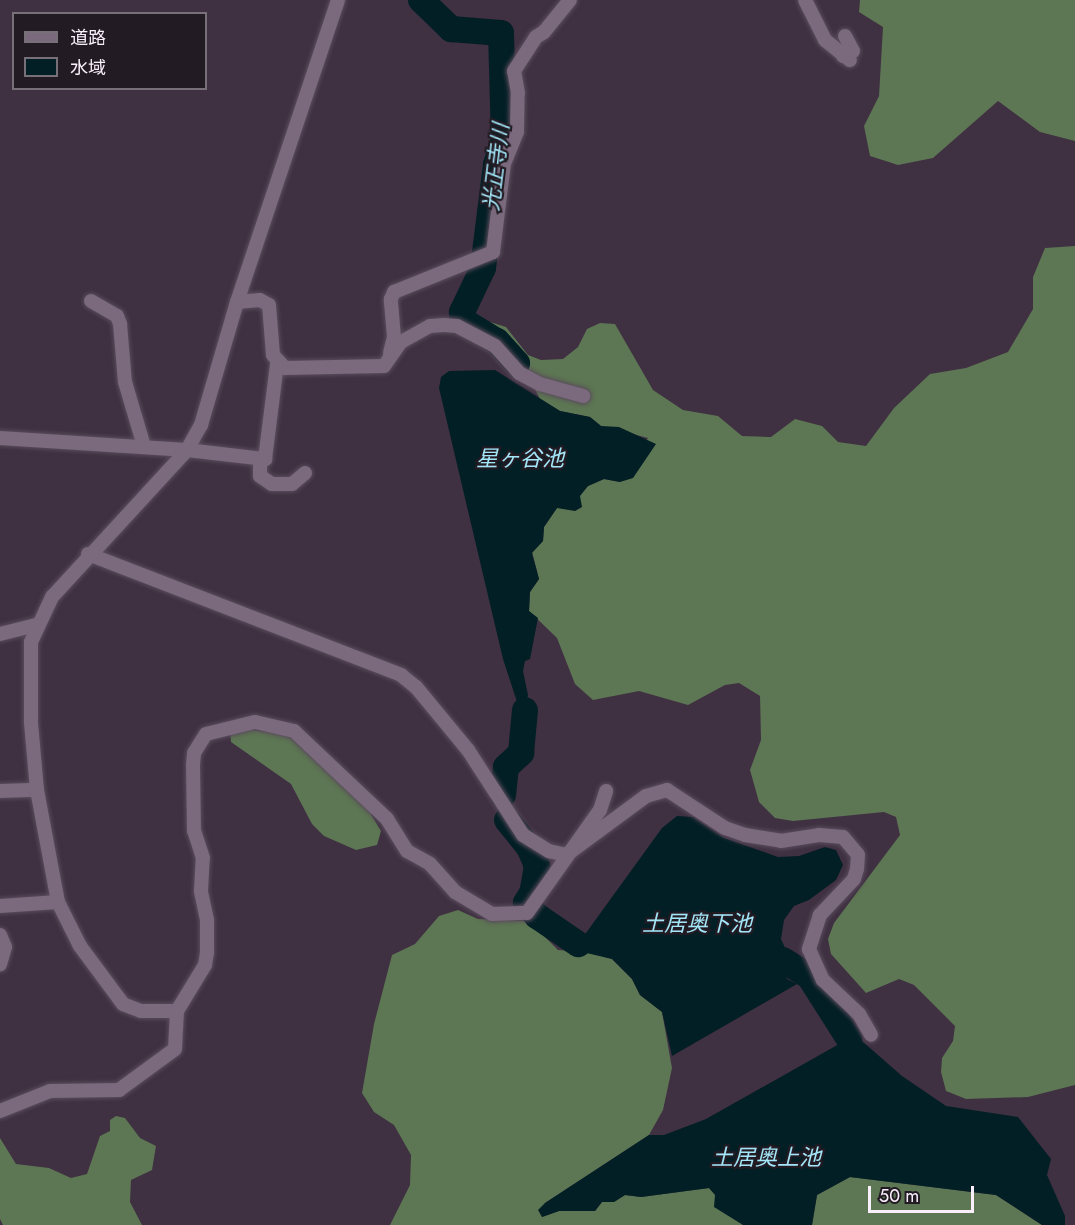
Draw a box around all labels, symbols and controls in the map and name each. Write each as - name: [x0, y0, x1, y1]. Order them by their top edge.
- legend: [12, 12, 207, 90]
- text: 道路: [70, 25, 106, 51]
- text: 水域: [70, 55, 106, 81]
- water label: 光正寺川: [478, 122, 514, 212]
- water label: 星ヶ谷池: [476, 446, 564, 472]
- water label: 土居奥下池: [642, 911, 752, 937]
- water label: 土居奥上池: [711, 1145, 821, 1171]
- scale bar: [871, 1174, 978, 1212]
- text: 50 m: [879, 1183, 919, 1209]

